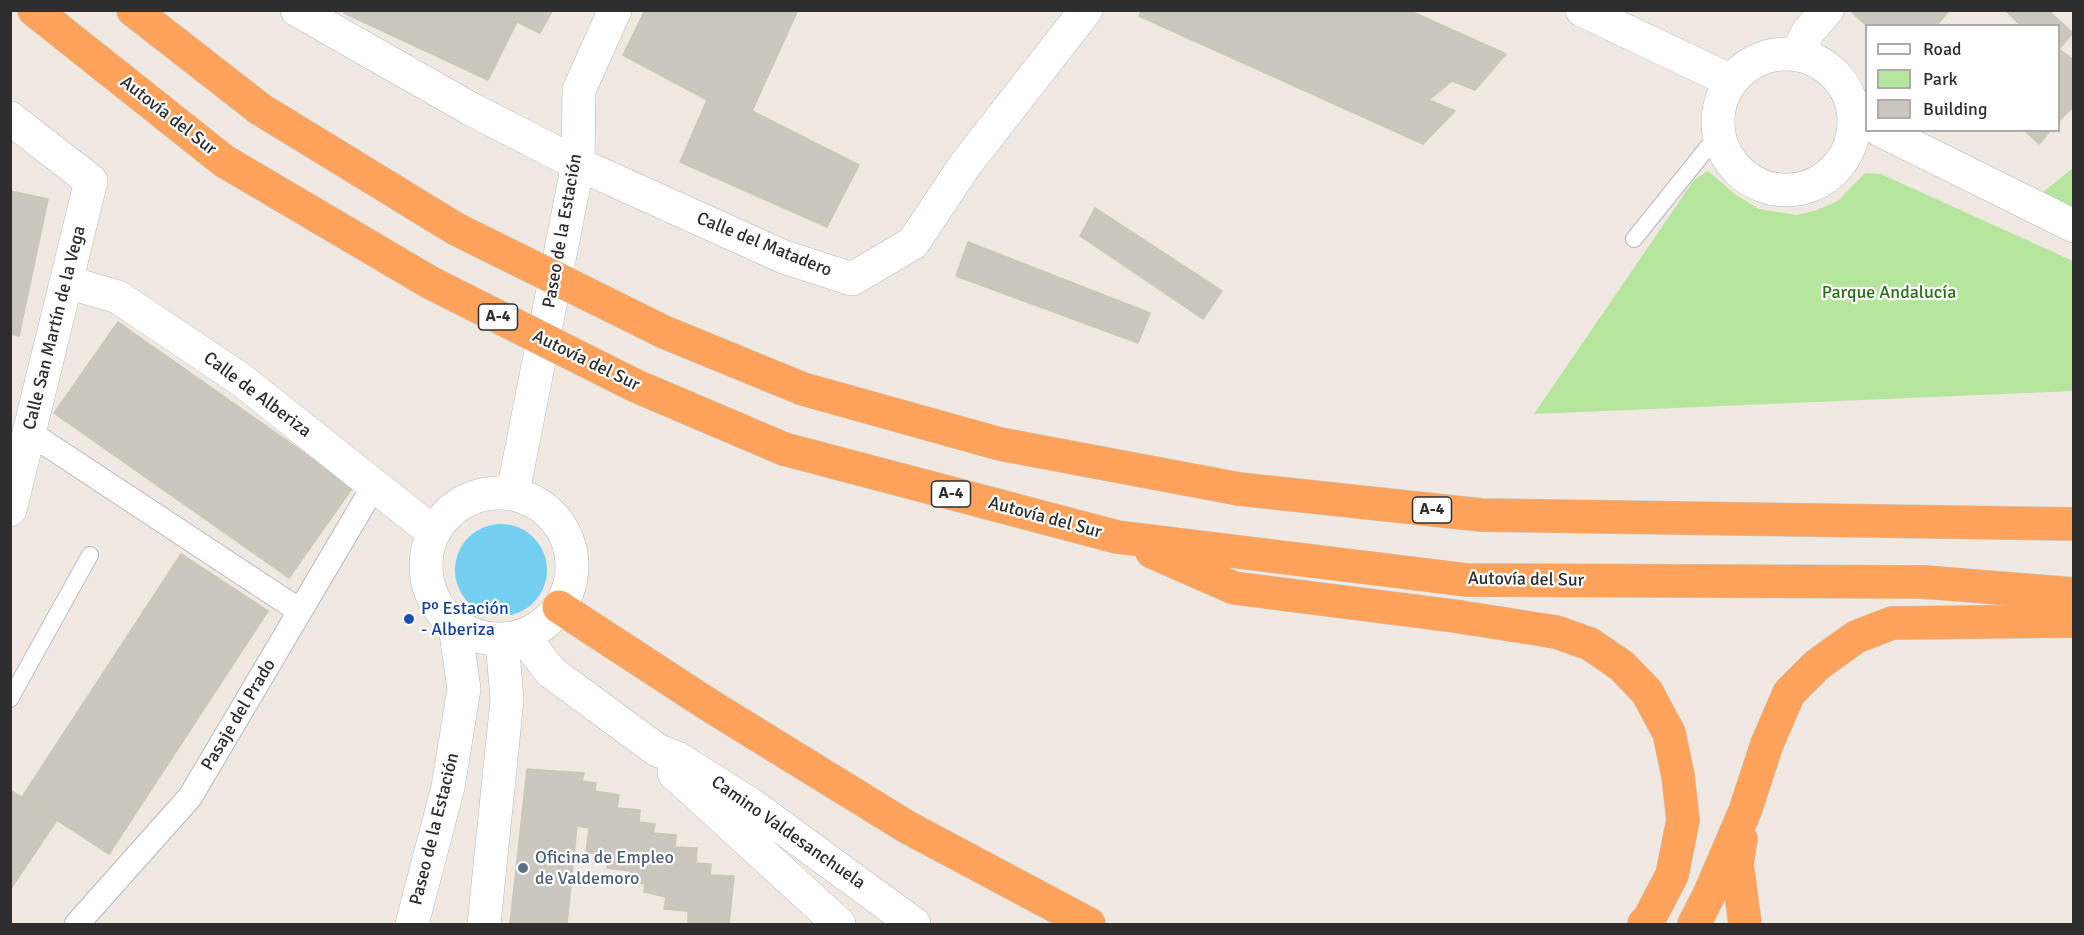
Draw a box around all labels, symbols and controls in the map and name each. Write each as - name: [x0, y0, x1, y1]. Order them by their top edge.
- legend: [1865, 24, 2060, 132]
- text: Road: [1923, 38, 1962, 60]
- text: Park: [1923, 68, 1958, 90]
- street label: Autovía del Sur: [115, 72, 221, 160]
- text: Building: [1923, 98, 1987, 120]
- street label: Paseo de la Estación: [539, 152, 587, 310]
- street label: Calle del Matadero: [693, 208, 835, 282]
- street label: Calle San Martín de la Vega: [19, 224, 91, 432]
- park label: Parque Andalucía: [1822, 282, 1956, 304]
- road number: A-4: [478, 304, 518, 330]
- street label: Autovía del Sur: [529, 326, 643, 396]
- street label: Calle de Alberiza: [199, 348, 315, 442]
- road number: A-4: [932, 481, 970, 507]
- street label: Autovía del Sur: [986, 492, 1104, 544]
- road number: A-4: [1412, 497, 1452, 523]
- street label: Autovía del Sur: [1468, 568, 1584, 592]
- place label: Pº Estación - Alberiza: [421, 598, 509, 640]
- marker: Pº Estación - Alberiza: [402, 612, 416, 626]
- street label: Pasaje del Prado: [197, 655, 281, 775]
- street label: Paseo de la Estación: [406, 751, 464, 907]
- street label: Camino Valdesanchuela: [707, 772, 869, 894]
- place label: Oficina de Empleo de Valdemoro: [535, 847, 674, 890]
- marker: Oficina de Empleo de Valdemoro: [516, 861, 530, 875]

